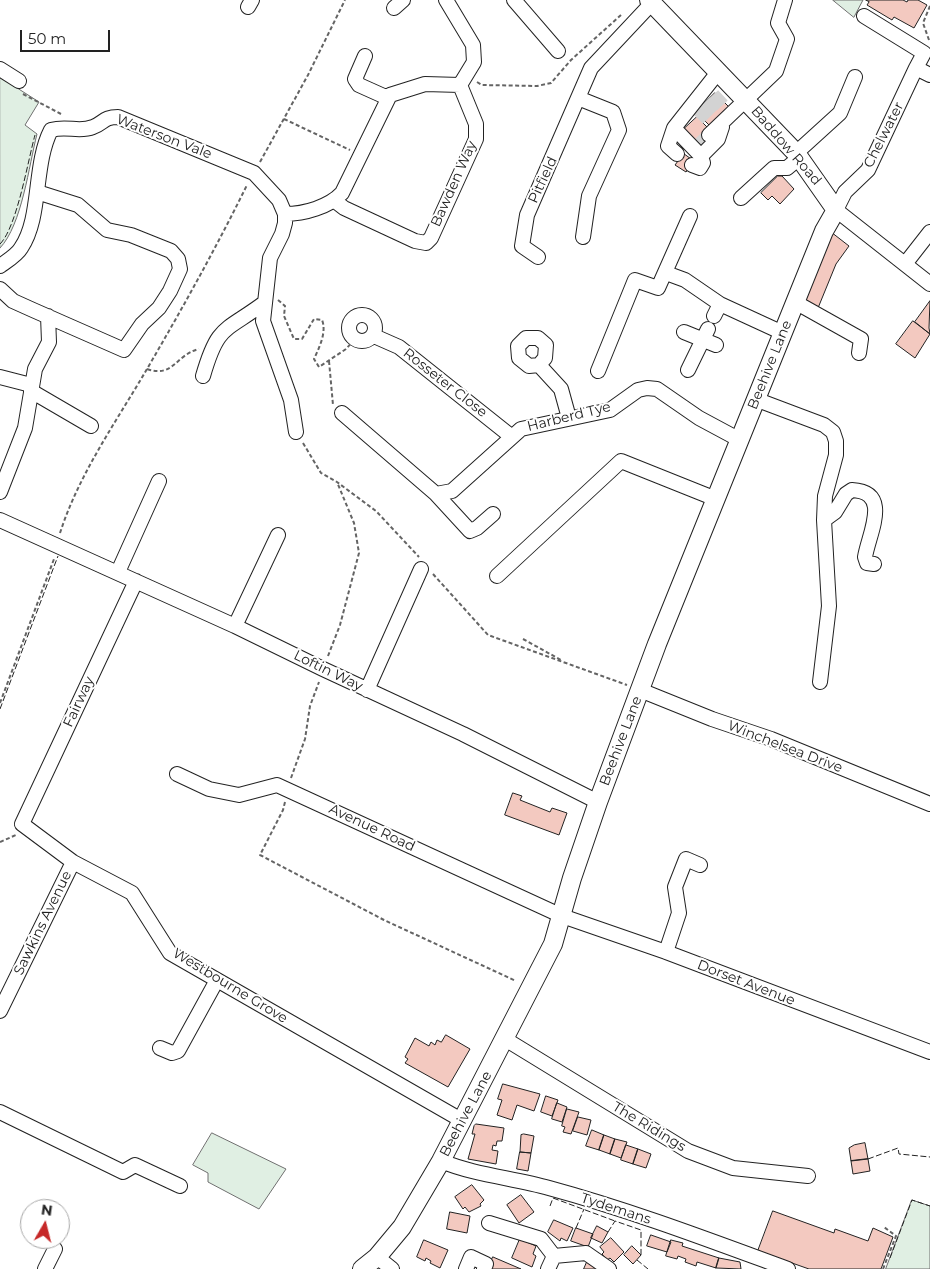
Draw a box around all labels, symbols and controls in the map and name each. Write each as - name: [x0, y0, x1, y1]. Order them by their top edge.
- scale bar: [22, 20, 112, 52]
- text: 50 m: [28, 29, 66, 48]
- street label: Chelwater: [860, 99, 908, 171]
- street label: Baddow Road: [747, 103, 825, 189]
- street label: Waterson Vale: [114, 111, 214, 163]
- street label: Bawden Way: [428, 138, 480, 230]
- street label: Pitfield: [525, 154, 561, 206]
- street label: Beehive Lane: [744, 318, 796, 412]
- street label: Rosseter Close: [400, 345, 490, 421]
- street label: Harberd Tye: [525, 398, 613, 436]
- street label: Loftin Way: [291, 647, 365, 695]
- street label: Fairway: [60, 674, 98, 730]
- street label: Beehive Lane: [596, 694, 646, 788]
- street label: Winchelsea Drive: [725, 717, 845, 777]
- street label: Avenue Road: [326, 801, 418, 855]
- street label: Sawkins Avenue: [10, 868, 76, 978]
- street label: Westbourne Grove: [169, 945, 291, 1027]
- street label: Dorset Avenue: [695, 957, 797, 1009]
- street label: Beehive Lane: [436, 1068, 496, 1160]
- street label: The Ridings: [609, 1099, 689, 1155]
- street label: Tydemans: [579, 1190, 653, 1228]
- north arrow: [20, 1199, 70, 1249]
- text: N: [40, 1200, 54, 1220]

